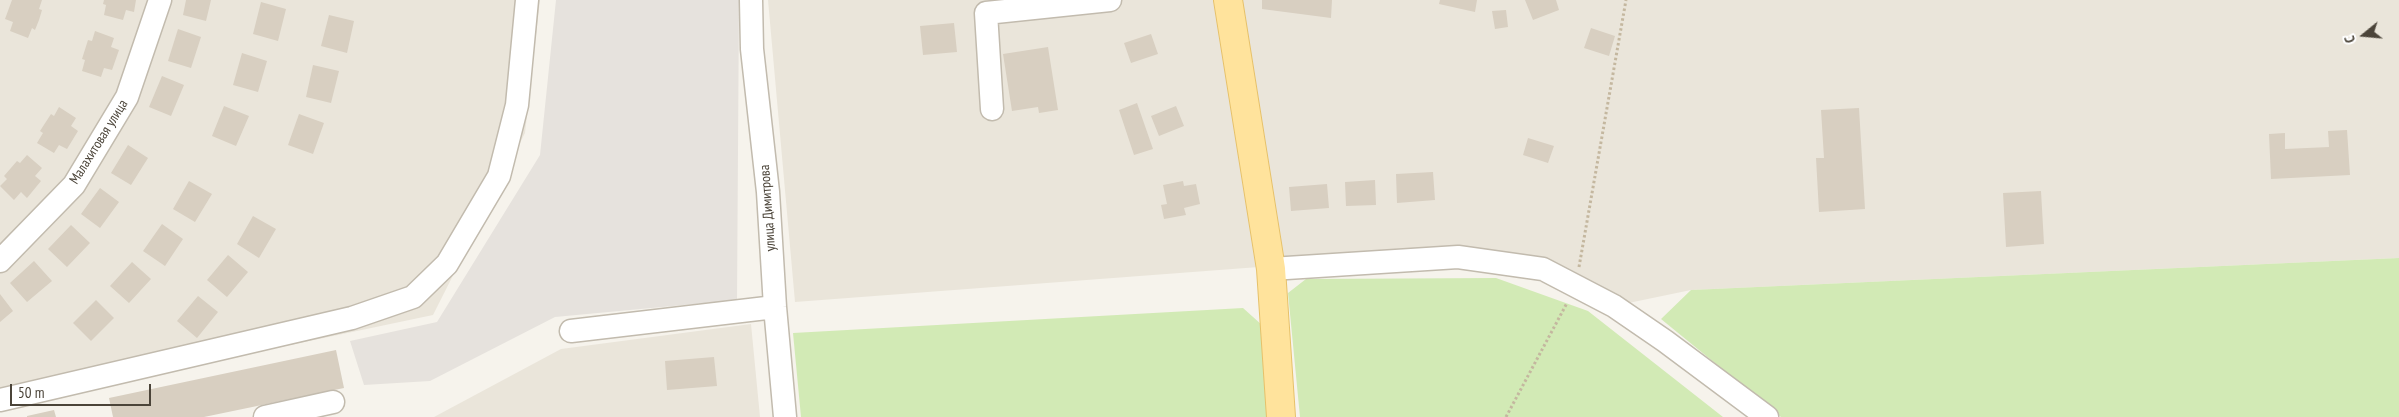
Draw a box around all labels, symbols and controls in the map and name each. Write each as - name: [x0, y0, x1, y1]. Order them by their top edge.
- north arrow: [2339, 10, 2389, 60]
- text: С: [2340, 34, 2359, 45]
- street label: Малахитовая улица: [66, 97, 132, 187]
- street label: улица Димитрова: [757, 164, 779, 252]
- scale bar: [12, 374, 154, 406]
- text: 50 m: [18, 383, 44, 402]

